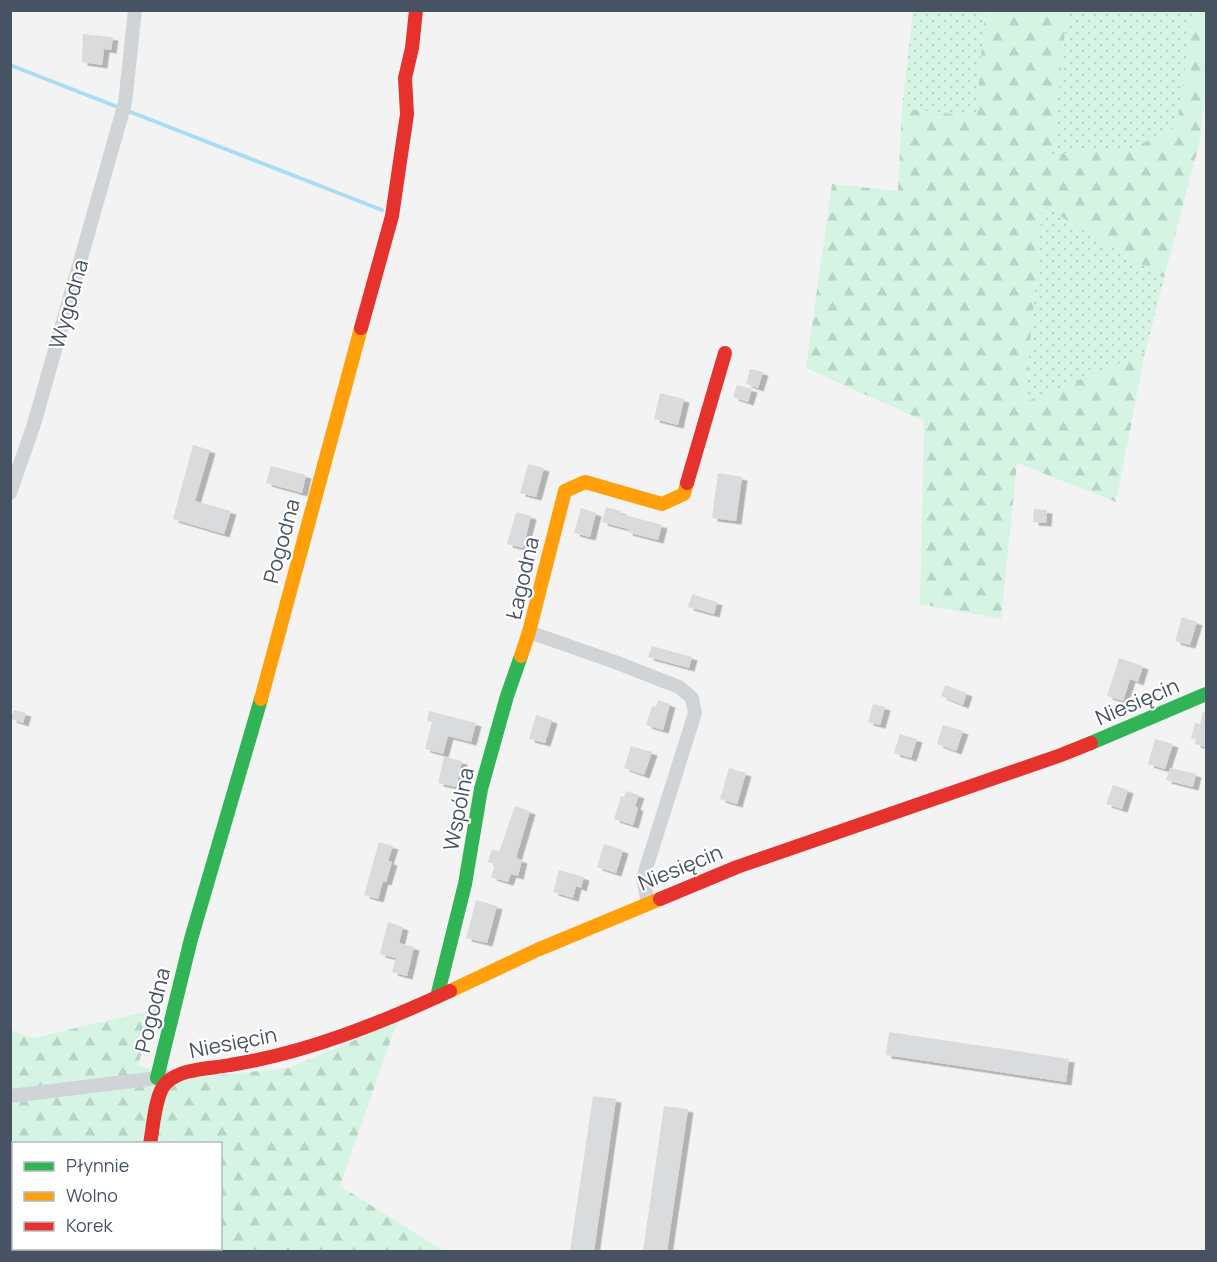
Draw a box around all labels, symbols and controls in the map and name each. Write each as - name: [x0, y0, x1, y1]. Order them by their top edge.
- street label: Wygodna: [42, 256, 94, 352]
- street label: Pogodna: [256, 496, 306, 586]
- street label: Łagodna: [499, 534, 545, 622]
- street label: Niesięcin: [1091, 671, 1183, 731]
- street label: Wspólna: [436, 765, 480, 853]
- street label: Niesięcin: [634, 837, 726, 897]
- street label: Pogodna: [128, 965, 176, 1055]
- street label: Niesięcin: [187, 1020, 279, 1064]
- legend: [12, 1142, 222, 1250]
- text: Płynnie: [66, 1153, 129, 1177]
- text: Wolno: [66, 1183, 118, 1207]
- text: Korek: [66, 1213, 113, 1237]

